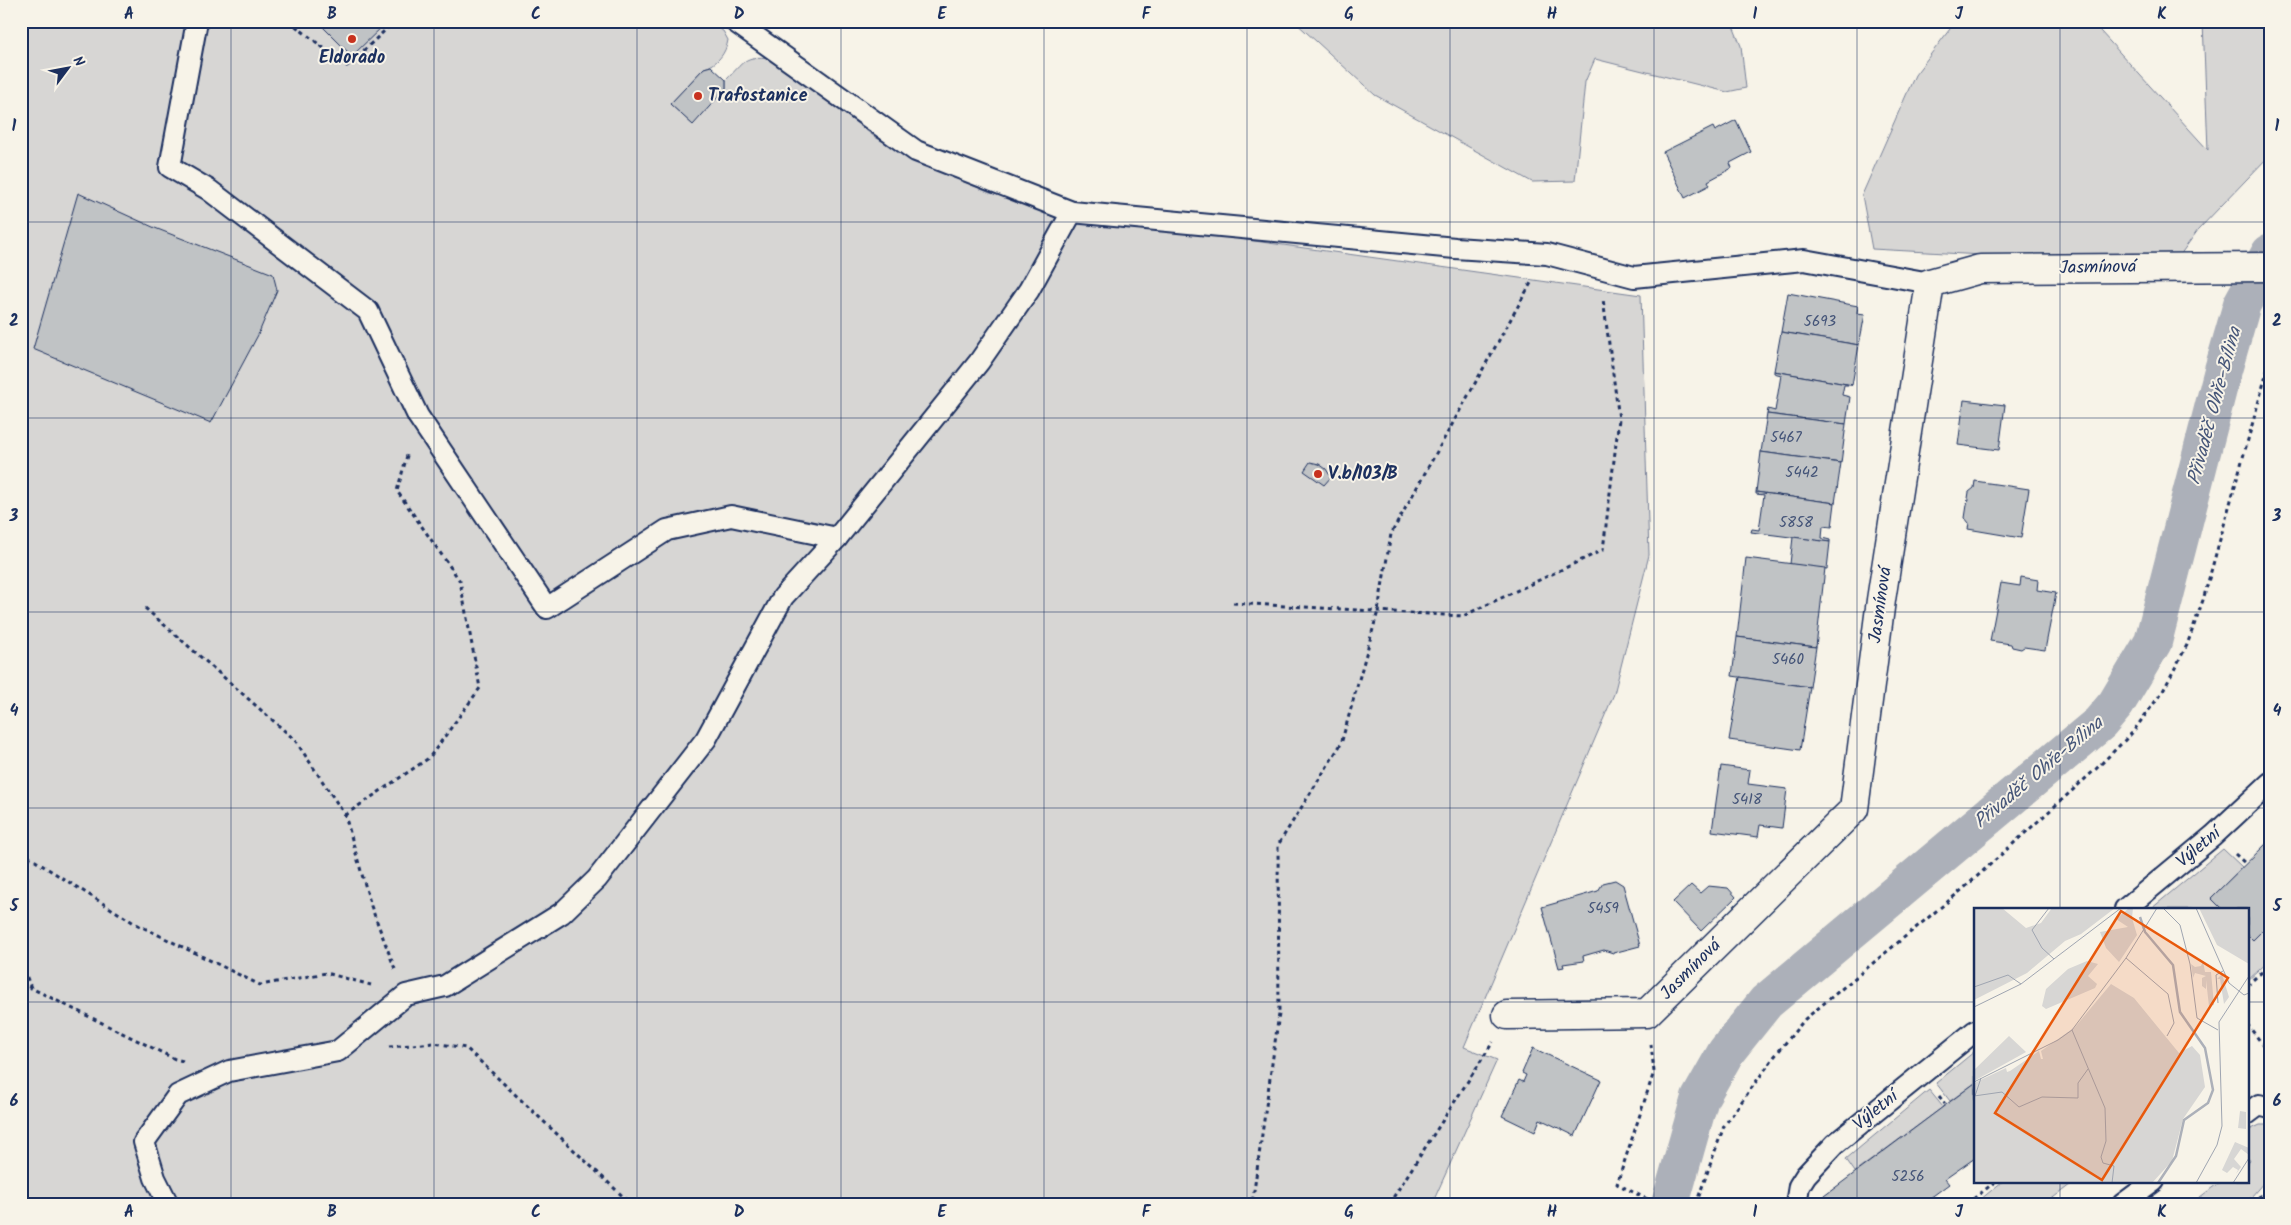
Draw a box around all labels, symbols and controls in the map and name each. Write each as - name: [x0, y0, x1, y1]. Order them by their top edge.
- text: A: [124, 2, 134, 27]
- text: B: [327, 2, 337, 27]
- text: C: [531, 2, 541, 27]
- text: D: [734, 2, 745, 27]
- text: E: [938, 2, 948, 27]
- text: F: [1142, 2, 1152, 27]
- text: G: [1344, 2, 1354, 27]
- text: H: [1547, 2, 1557, 27]
- text: I: [1753, 2, 1758, 27]
- text: J: [1955, 2, 1964, 27]
- text: K: [2157, 2, 2167, 27]
- marker: Eldorado: [346, 33, 358, 45]
- north arrow: [42, 42, 92, 92]
- place label: Eldorado: [319, 44, 385, 73]
- text: N: [67, 52, 90, 71]
- place label: Trafostanice: [708, 82, 808, 111]
- marker: Trafostanice: [692, 90, 704, 102]
- text: 1: [12, 114, 17, 139]
- text: 1: [2275, 114, 2280, 139]
- street label: Jasmínová: [2059, 253, 2138, 283]
- text: 2: [9, 309, 19, 334]
- text: 2: [2272, 309, 2282, 334]
- house number: 5693: [1804, 310, 1837, 334]
- water label: Přivaděč Ohře-Bílina: [2180, 323, 2251, 488]
- house number: 5467: [1770, 426, 1803, 450]
- place label: V.b/103/B: [1328, 460, 1398, 489]
- house number: 5442: [1785, 461, 1819, 485]
- marker: V.b/103/B: [1312, 468, 1324, 480]
- text: 3: [9, 504, 19, 529]
- text: 3: [2272, 504, 2282, 529]
- house number: 5858: [1779, 511, 1814, 535]
- street label: Jasmínová: [1861, 563, 1901, 645]
- house number: 5460: [1772, 648, 1805, 672]
- text: 4: [10, 699, 19, 724]
- text: 4: [2273, 699, 2282, 724]
- water label: Přivaděč Ohře-Bílina: [1967, 709, 2111, 836]
- house number: 5418: [1732, 788, 1763, 812]
- street label: Výletní: [2170, 819, 2230, 876]
- text: 5: [9, 894, 20, 919]
- text: 5: [2272, 894, 2283, 919]
- house number: 5459: [1587, 897, 1620, 921]
- inset map: [1974, 908, 2248, 1182]
- street label: Jasmínová: [1654, 931, 1730, 1007]
- street label: Výletní: [1847, 1082, 1907, 1138]
- text: 6: [10, 1089, 19, 1114]
- text: 6: [2273, 1089, 2282, 1114]
- house number: 5256: [1891, 1165, 1925, 1189]
- text: A: [124, 1200, 134, 1225]
- text: B: [327, 1200, 337, 1225]
- text: C: [531, 1200, 541, 1225]
- text: D: [734, 1200, 745, 1225]
- text: E: [938, 1200, 948, 1225]
- text: F: [1142, 1200, 1152, 1225]
- text: G: [1344, 1200, 1354, 1225]
- text: H: [1547, 1200, 1557, 1225]
- text: I: [1753, 1200, 1758, 1225]
- text: J: [1955, 1200, 1964, 1225]
- text: K: [2157, 1200, 2167, 1225]

